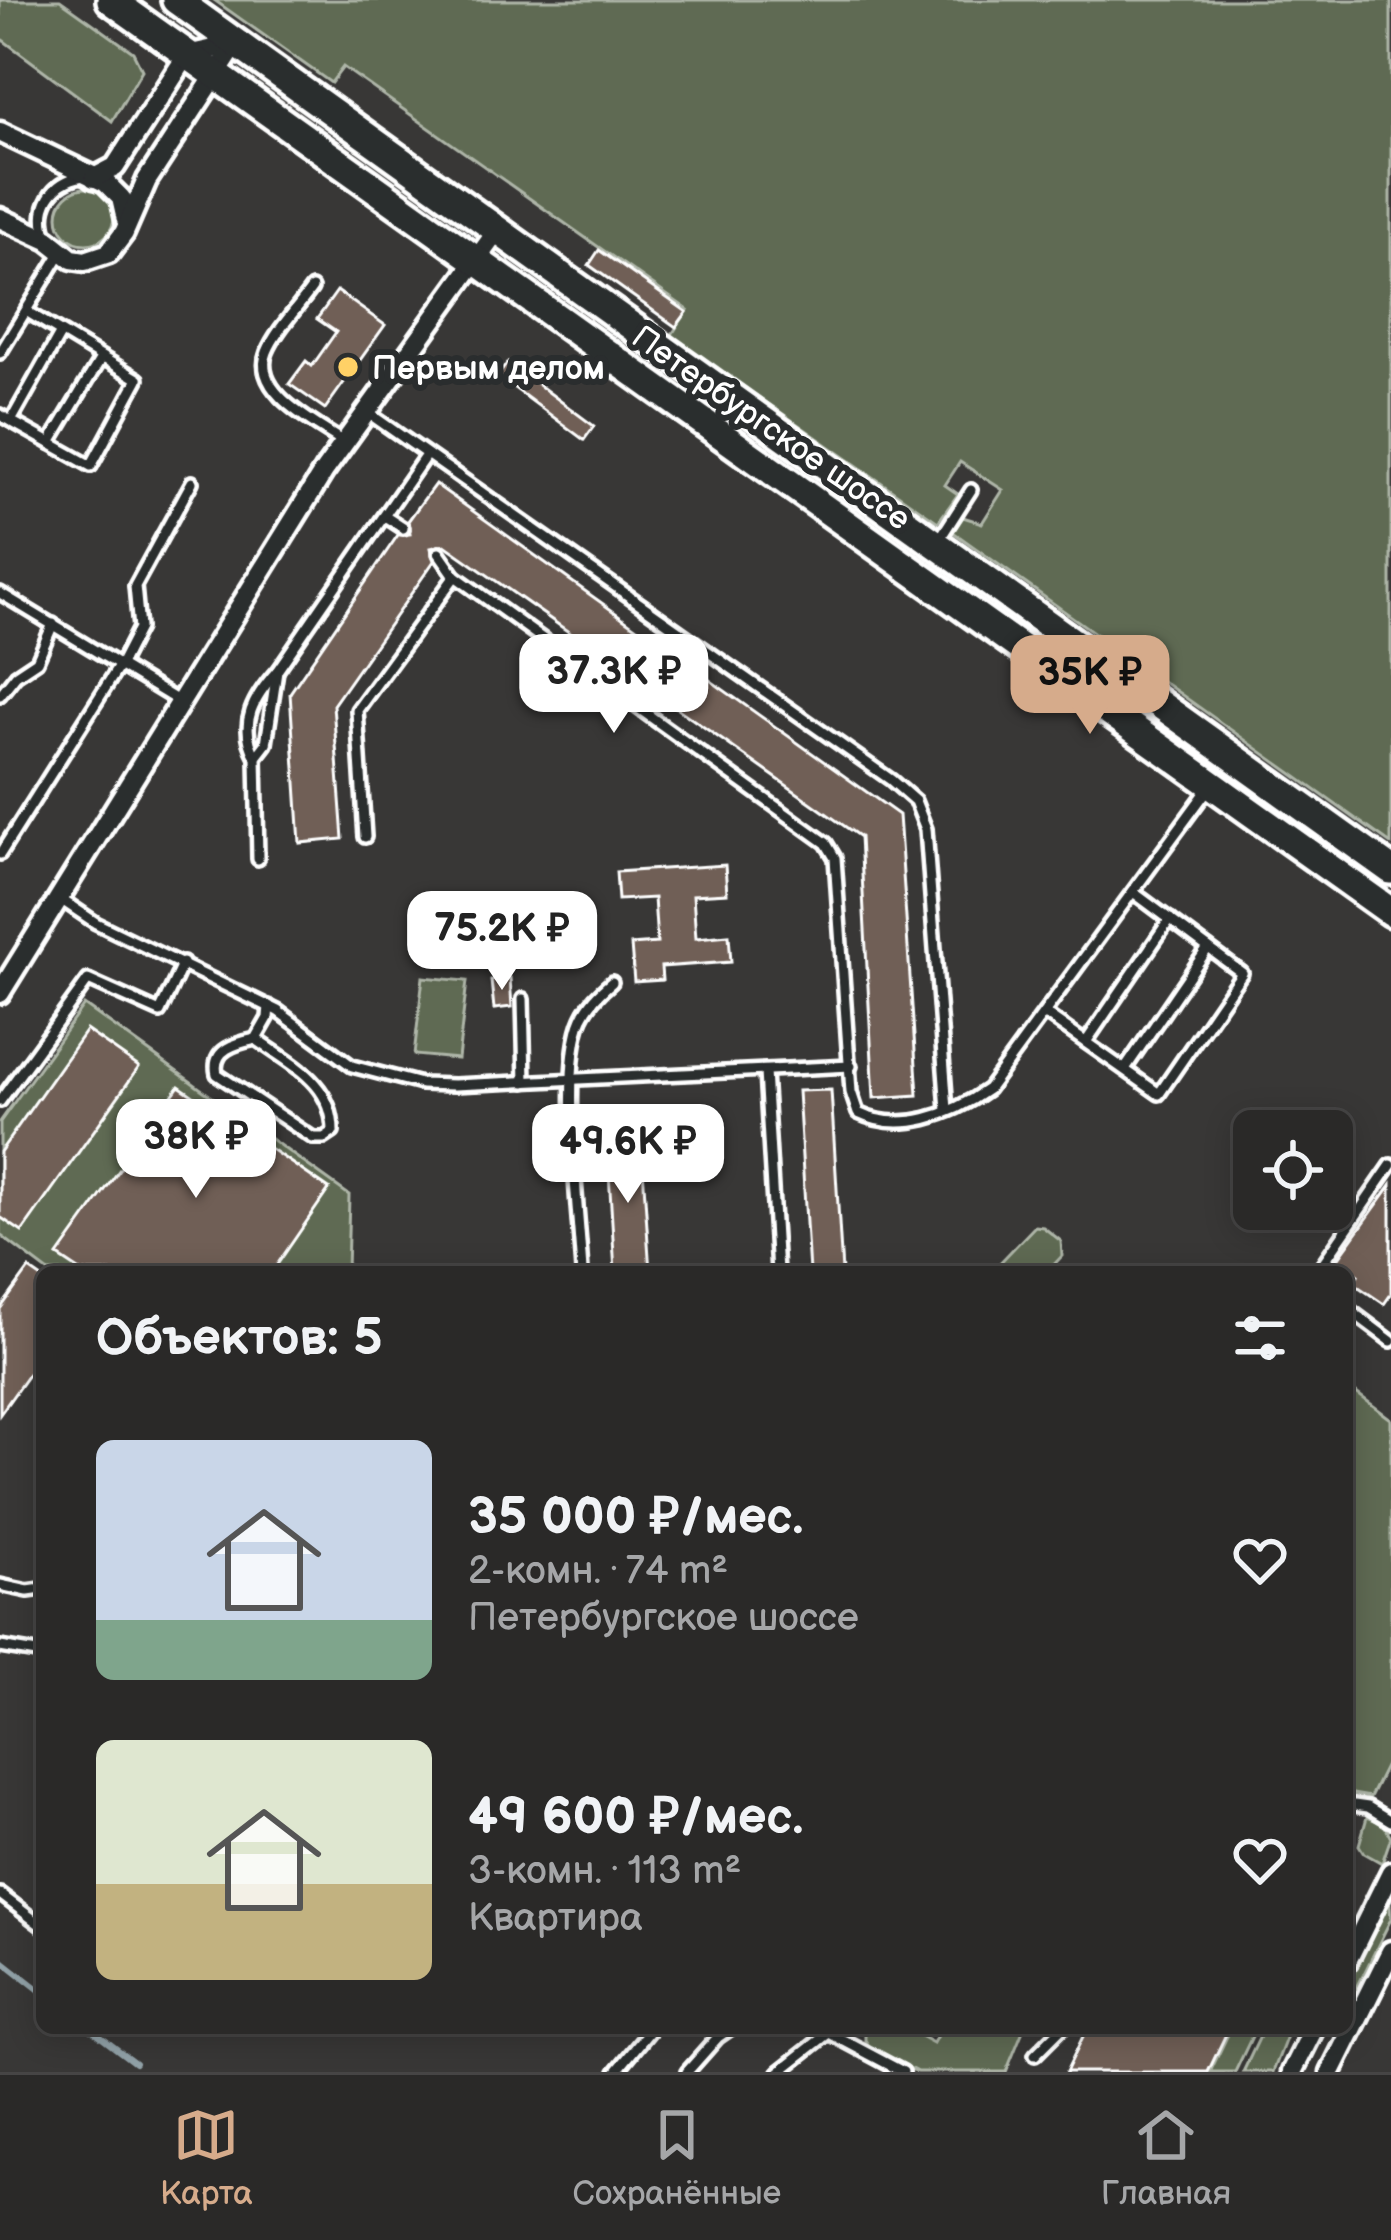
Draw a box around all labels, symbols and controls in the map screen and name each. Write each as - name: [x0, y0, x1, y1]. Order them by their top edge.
- street label: Петербургское шоссе: [624, 317, 918, 540]
- place label: Первым делом: [372, 349, 605, 389]
- marker: Первым делом: [335, 354, 361, 380]
- pin: 37.3K ₽: [503, 634, 725, 736]
- pin: 35K ₽: [1006, 635, 1174, 737]
- text: 37.3K ₽: [546, 649, 682, 696]
- text: 35K ₽: [1037, 650, 1143, 697]
- pin: 75.2K ₽: [391, 891, 613, 993]
- text: 75.2K ₽: [434, 906, 570, 953]
- pin: 38K ₽: [112, 1099, 280, 1201]
- pin: 49.6K ₽: [517, 1104, 739, 1206]
- map controls: [1233, 1110, 1353, 1230]
- button: locate: [1233, 1110, 1353, 1230]
- text: 38K ₽: [143, 1114, 249, 1161]
- text: 49.6K ₽: [559, 1119, 697, 1166]
- icon: filters: [1227, 1305, 1293, 1371]
- text: Объектов: 5: [96, 1308, 383, 1369]
- text: 35 000 ₽/мес.: [468, 1487, 804, 1548]
- icon: home: [192, 1488, 336, 1632]
- icon: heart: [1227, 1527, 1293, 1593]
- text: 2-комн. · 74 m²: [468, 1548, 728, 1595]
- text: Петербургское шоссе: [468, 1595, 859, 1642]
- text: 49 600 ₽/мес.: [468, 1787, 803, 1848]
- icon: home: [192, 1788, 336, 1932]
- icon: heart: [1227, 1827, 1293, 1893]
- text: 3-комн. · 113 m²: [468, 1848, 741, 1895]
- text: Квартира: [468, 1895, 643, 1942]
- tab: Карта: [160, 2102, 253, 2214]
- tab: Сохранённые: [573, 2102, 781, 2214]
- tab: Главная: [1101, 2102, 1231, 2214]

